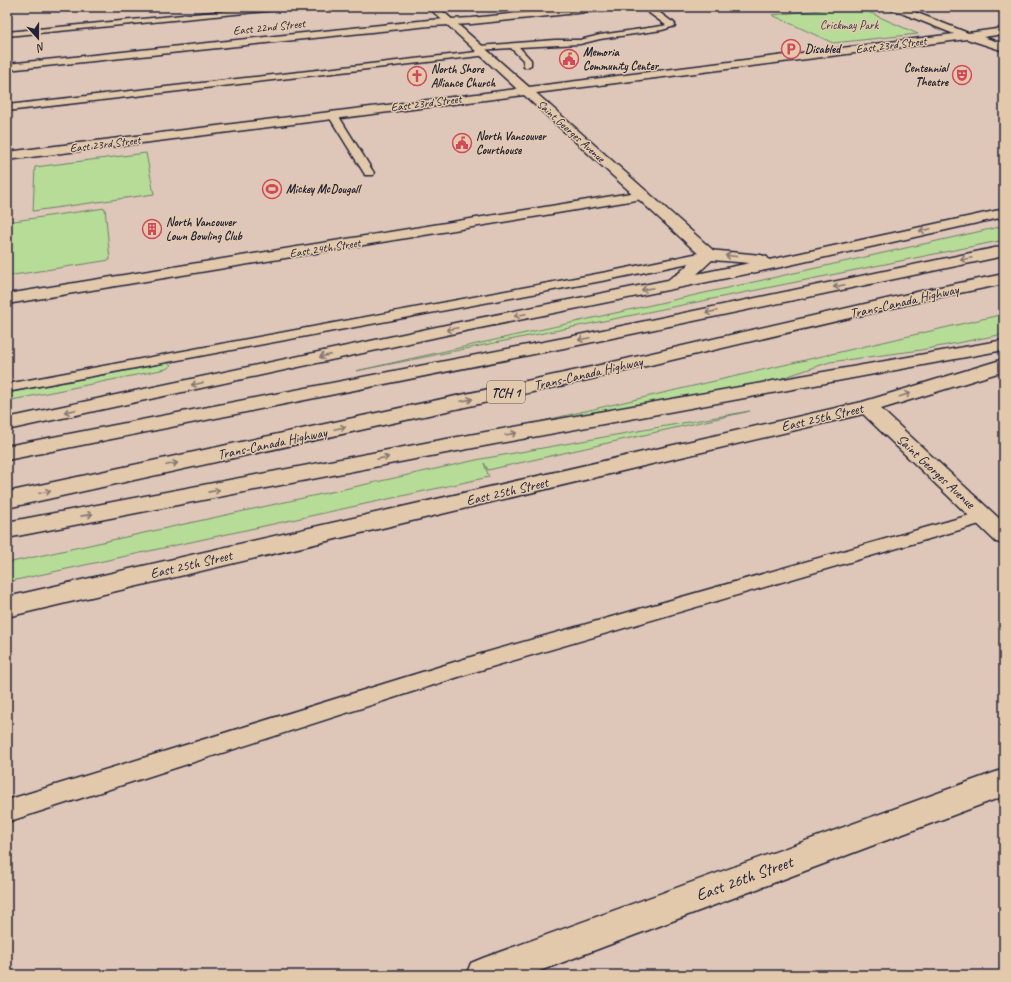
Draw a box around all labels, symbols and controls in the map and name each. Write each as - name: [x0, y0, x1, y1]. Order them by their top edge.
- street label: East 22nd Street: [232, 15, 307, 39]
- park label: Crickmay Park: [820, 17, 880, 33]
- north arrow: [18, 18, 58, 58]
- street label: East 23rd Street: [855, 33, 928, 57]
- parking icon: Disabled: [780, 38, 802, 60]
- text: N: [34, 40, 47, 56]
- place label: Disabled: [805, 41, 842, 57]
- place label: Memoria Community Center: [583, 44, 660, 74]
- public building icon: Memoria Community Center: [558, 48, 580, 70]
- place label: Centennial Theatre: [904, 60, 951, 90]
- place label: North Shore Alliance Church: [431, 61, 496, 91]
- theatre icon: Centennial Theatre: [951, 64, 973, 86]
- church icon: North Shore Alliance Church: [406, 65, 428, 87]
- street label: East 23rd Street: [390, 91, 463, 115]
- street label: Saint Georges Avenue: [533, 96, 609, 167]
- place label: North Vancouver Courthouse: [476, 128, 547, 158]
- street label: East 23rd Street: [69, 132, 142, 156]
- public building icon: North Vancouver Courthouse: [451, 132, 473, 154]
- sports icon: Mickey McDougall: [261, 178, 283, 200]
- place label: Mickey McDougall: [286, 181, 362, 197]
- place label: North Vancouver Lown Bowling Club: [166, 214, 242, 244]
- building icon: North Vancouver Lown Bowling Club: [141, 218, 163, 240]
- one-way arrow: [919, 227, 932, 235]
- street label: East 24th Street: [288, 234, 363, 262]
- one-way arrow: [725, 253, 738, 260]
- one-way arrow: [960, 256, 973, 264]
- street label: Trans-Canada Highway: [848, 280, 961, 322]
- one-way arrow: [832, 282, 845, 290]
- one-way arrow: [641, 285, 654, 293]
- one-way arrow: [705, 309, 718, 317]
- one-way arrow: [513, 311, 526, 319]
- one-way arrow: [445, 325, 458, 333]
- one-way arrow: [578, 335, 591, 343]
- street label: Trans-Canada Highway: [532, 352, 645, 394]
- one-way arrow: [318, 353, 331, 361]
- one-way arrow: [191, 380, 204, 388]
- road number: TCH 1: [487, 381, 525, 403]
- one-way arrow: [898, 391, 911, 398]
- one-way arrow: [460, 396, 473, 404]
- street label: East 25th Street: [780, 400, 866, 435]
- one-way arrow: [64, 407, 77, 415]
- street label: Trans-Canada Highway: [216, 423, 329, 463]
- one-way arrow: [333, 424, 346, 432]
- one-way arrow: [504, 430, 517, 438]
- street label: Saint Georges Avenue: [893, 431, 979, 513]
- one-way arrow: [376, 454, 389, 462]
- one-way arrow: [165, 460, 178, 468]
- street label: East 25th Street: [465, 474, 551, 509]
- one-way arrow: [207, 486, 220, 494]
- one-way arrow: [38, 487, 51, 495]
- one-way arrow: [80, 511, 93, 519]
- street label: East 25th Street: [149, 547, 235, 582]
- street label: East 26th Street: [693, 850, 798, 906]

